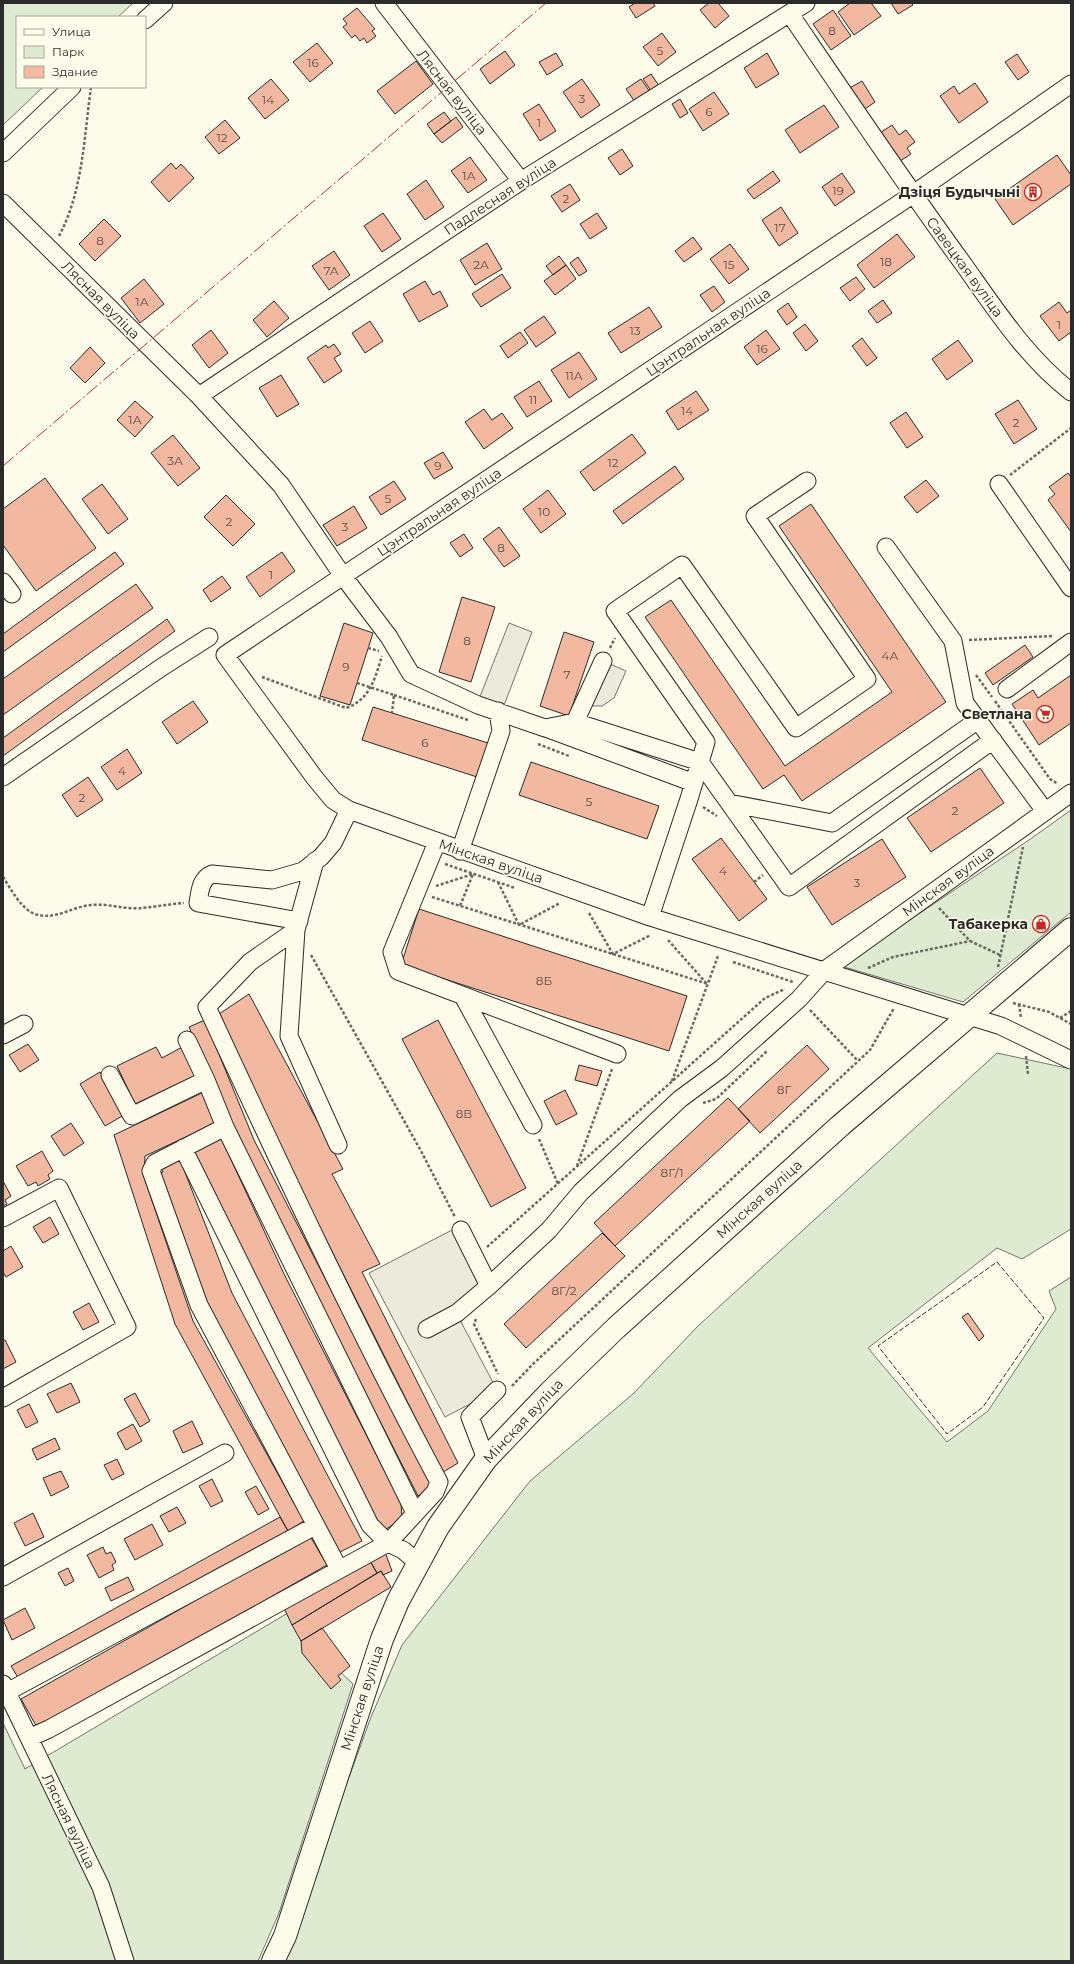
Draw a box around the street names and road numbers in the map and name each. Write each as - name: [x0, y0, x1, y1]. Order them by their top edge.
- street label: Лясная вуліца: [413, 46, 491, 138]
- street label: Падлесная вуліца: [440, 153, 560, 239]
- street label: Савецкая вуліца: [923, 213, 1007, 321]
- street label: Лясная вуліца: [58, 257, 144, 343]
- street label: Цэнтральная вуліца: [642, 284, 774, 380]
- street label: Цэнтральная вуліца: [373, 464, 505, 560]
- street label: Мінская вуліца: [436, 835, 546, 887]
- street label: Мінская вуліца: [898, 842, 998, 920]
- street label: Мінская вуліца: [712, 1156, 806, 1242]
- street label: Мінская вуліца: [479, 1375, 567, 1467]
- street label: Мінская вуліца: [337, 1643, 387, 1753]
- street label: Лясная вуліца: [38, 1771, 100, 1871]

